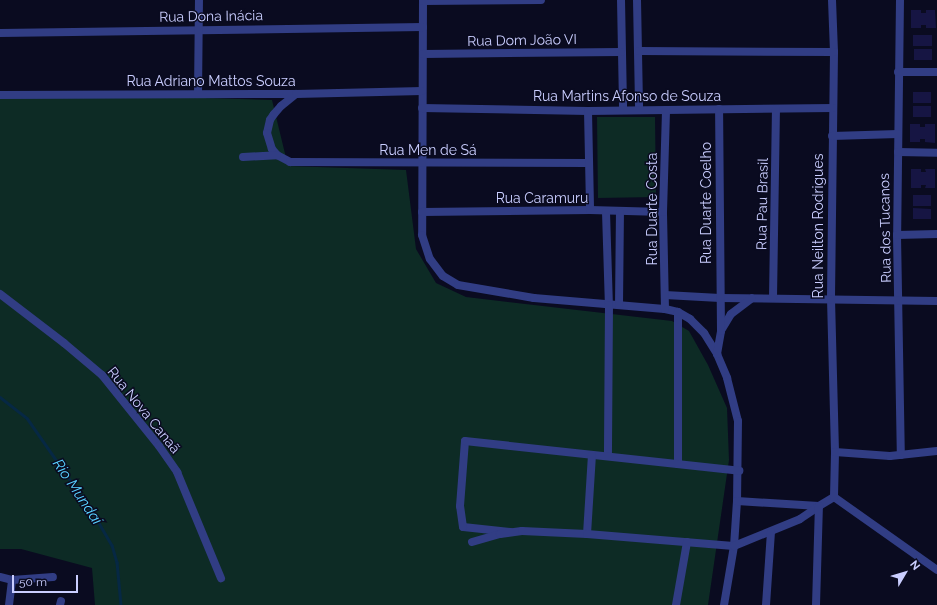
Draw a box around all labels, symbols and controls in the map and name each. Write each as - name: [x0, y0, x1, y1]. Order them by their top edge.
- street label: Rua Dona Inácia: [159, 7, 263, 25]
- street label: Rua Dom João VI: [466, 31, 578, 49]
- street label: Rua Adriano Mattos Souza: [126, 73, 296, 89]
- street label: Rua Martins Afonso de Souza: [533, 88, 721, 104]
- street label: Rua Men de Sá: [379, 142, 477, 158]
- street label: Rua Duarte Coelho: [698, 142, 714, 264]
- street label: Rua Duarte Costa: [644, 153, 660, 265]
- street label: Rua Neilton Rodrigues: [810, 154, 826, 298]
- street label: Rua Pau Brasil: [753, 158, 771, 250]
- street label: Rua dos Tucanos: [876, 173, 894, 283]
- street label: Rua Caramuru: [496, 190, 588, 206]
- street label: Rua Nova Canaã: [104, 363, 184, 457]
- water label: Rio Mundaí: [48, 456, 106, 528]
- north arrow: [885, 553, 925, 593]
- text: N: [907, 558, 923, 573]
- scale bar: [14, 567, 80, 593]
- text: 50 m: [19, 575, 47, 589]

